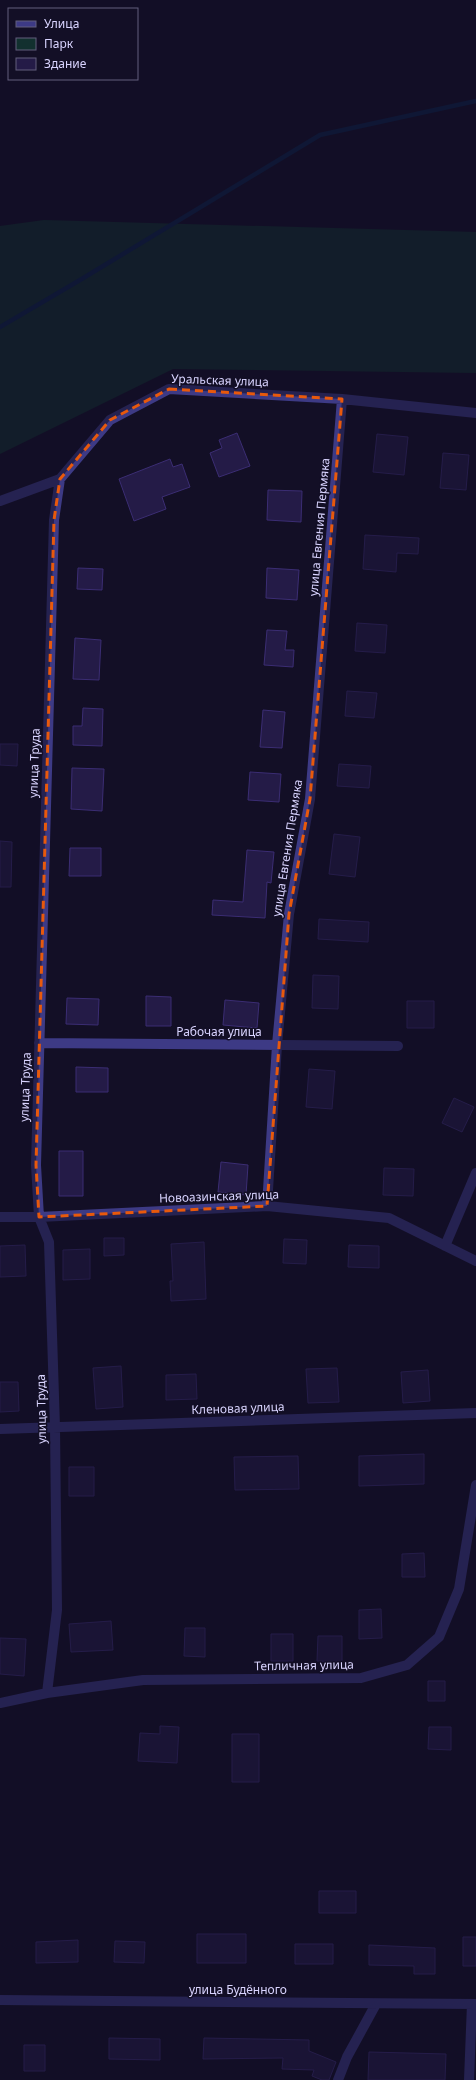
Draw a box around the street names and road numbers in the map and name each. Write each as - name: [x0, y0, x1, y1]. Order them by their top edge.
- street label: Уральская улица: [171, 370, 269, 390]
- street label: улица Евгения Пермяка: [304, 457, 334, 597]
- street label: улица Труда: [24, 728, 44, 798]
- street label: улица Евгения Пермяка: [268, 778, 306, 918]
- street label: Рабочая улица: [176, 1023, 262, 1040]
- street label: улица Труда: [15, 1052, 35, 1122]
- street label: Новоазинская улица: [159, 1185, 279, 1207]
- street label: улица Труда: [32, 1374, 50, 1444]
- street label: Кленовая улица: [191, 1398, 285, 1418]
- street label: Тепличная улица: [254, 1656, 354, 1674]
- street label: улица Будённого: [189, 1981, 287, 1998]

